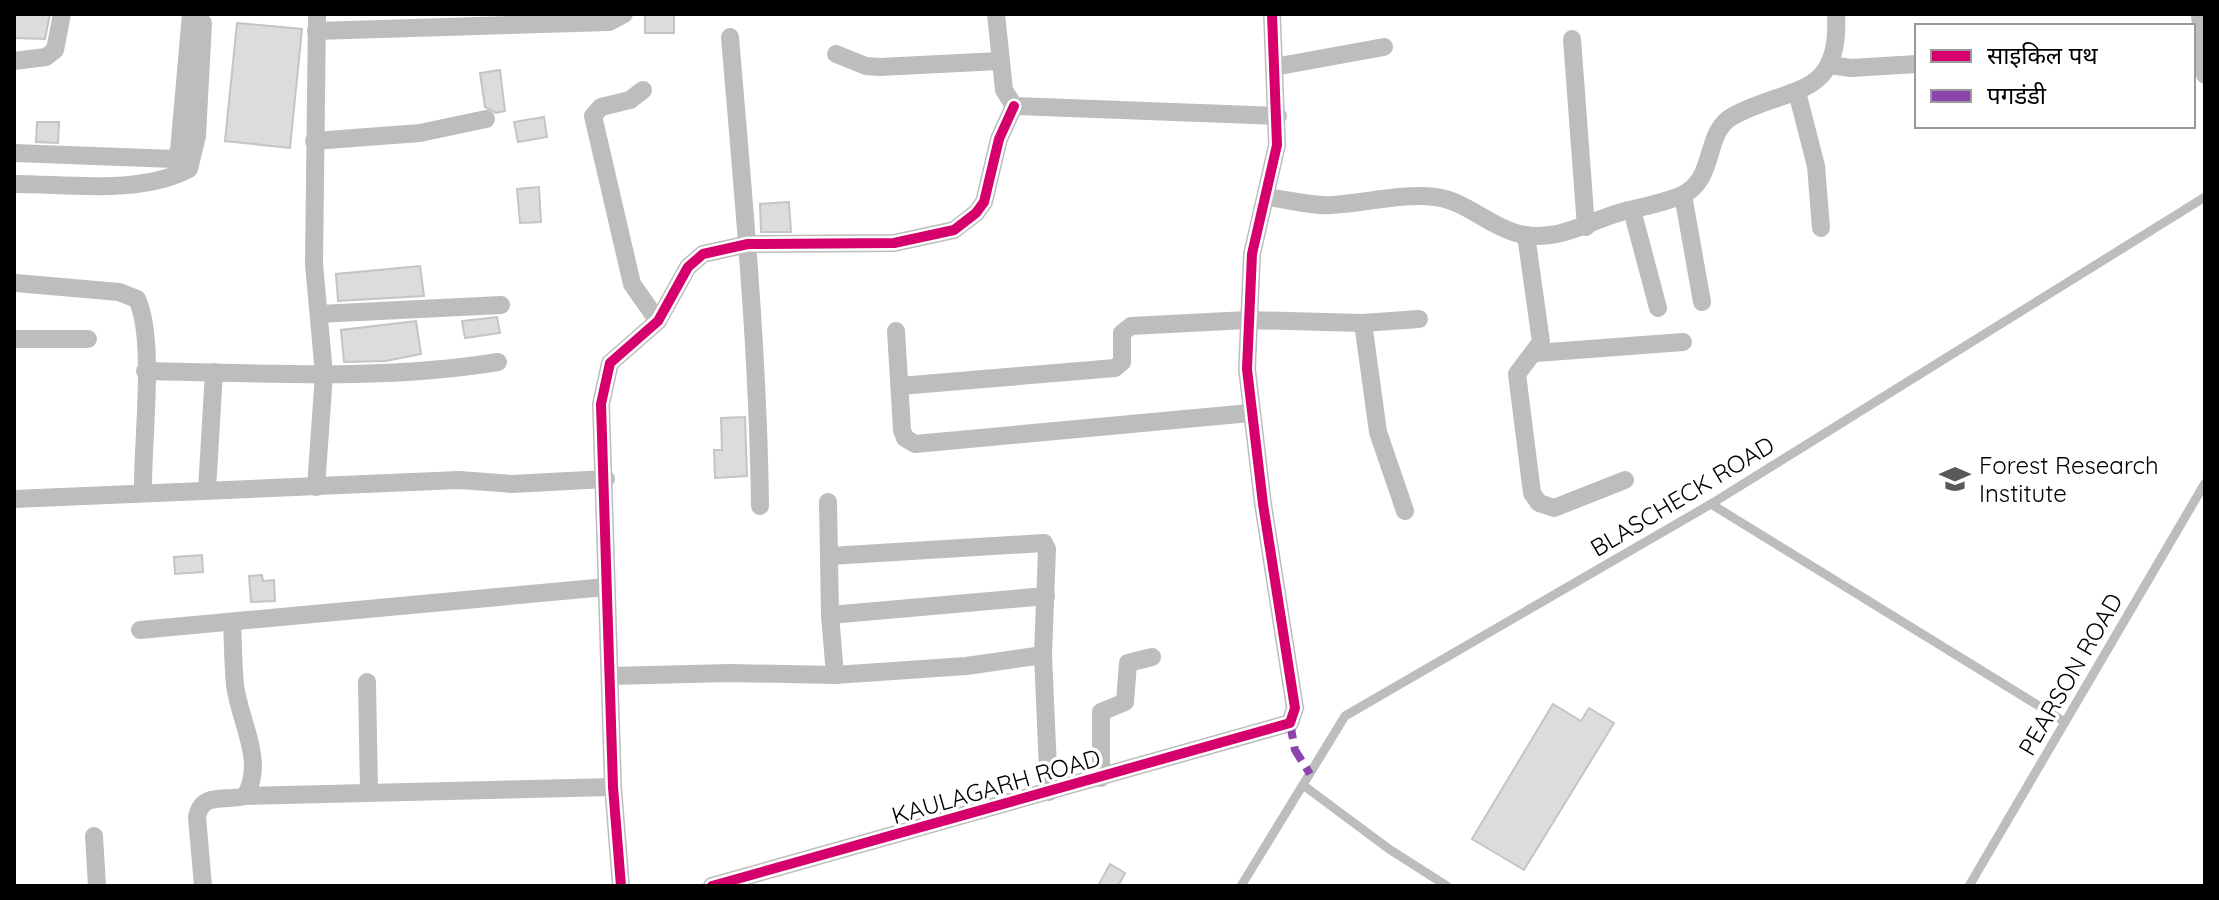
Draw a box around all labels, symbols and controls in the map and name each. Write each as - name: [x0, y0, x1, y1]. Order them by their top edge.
- legend: [1915, 24, 2195, 128]
- text: साइकिल पथ: [1987, 40, 2098, 70]
- text: पगडंडी: [1987, 80, 2047, 110]
- street label: BLASCHECK ROAD: [1585, 429, 1779, 563]
- place label: Forest Research Institute: [1979, 450, 2159, 508]
- school or university icon: Forest Research Institute: [1938, 462, 1972, 496]
- street label: PEARSON ROAD: [2011, 588, 2129, 760]
- street label: KAULAGARH ROAD: [888, 742, 1104, 830]

